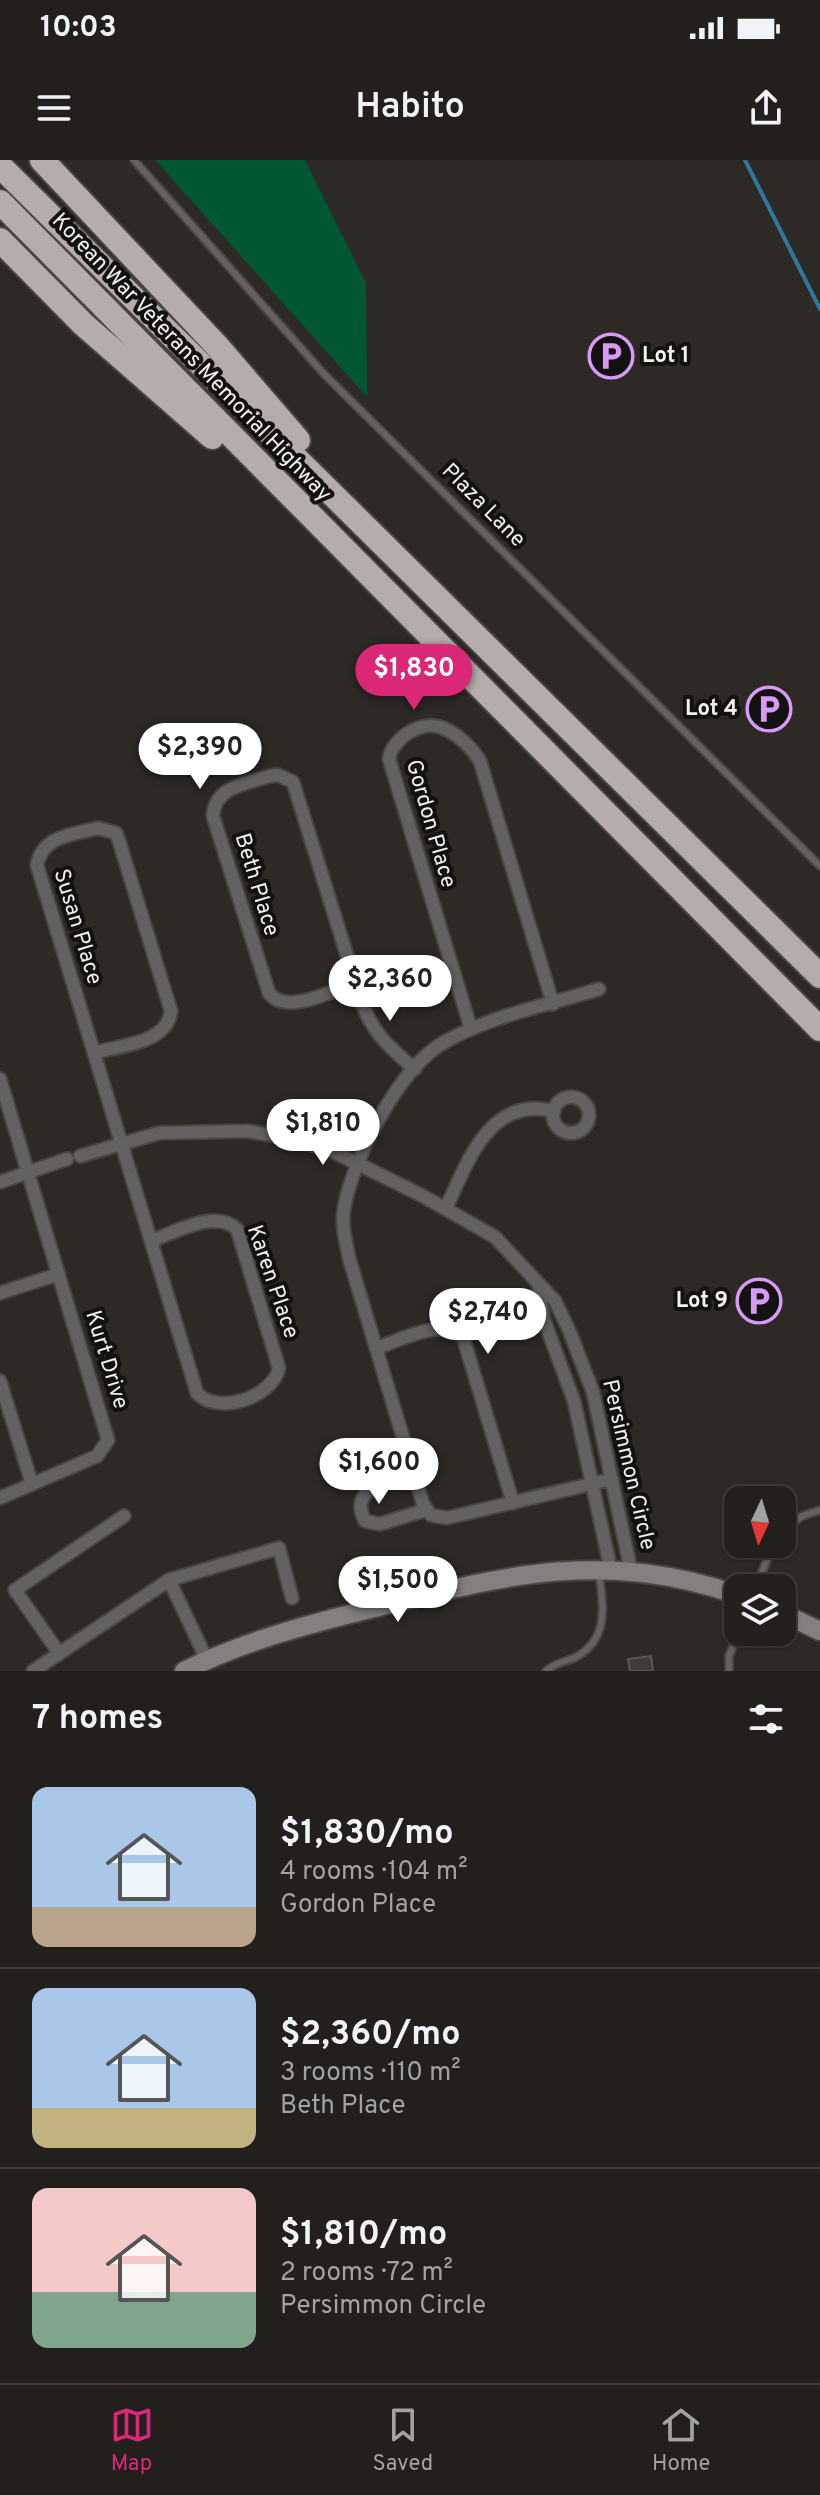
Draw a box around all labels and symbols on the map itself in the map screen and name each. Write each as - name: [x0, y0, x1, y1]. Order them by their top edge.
- street label: Korean War Veterans Memorial Highway: [45, 208, 337, 508]
- parking icon: Lot 1: [587, 332, 635, 380]
- place label: Lot 1: [642, 343, 690, 370]
- street label: Plaza Lane: [435, 458, 531, 554]
- pin: $1,830: [349, 644, 479, 712]
- parking icon: Lot 4: [745, 685, 793, 733]
- place label: Lot 4: [685, 696, 738, 723]
- pin: $2,390: [135, 723, 265, 791]
- street label: Gordon Place: [399, 757, 461, 891]
- street label: Beth Place: [228, 830, 284, 940]
- street label: Susan Place: [47, 866, 107, 988]
- pin: $2,360: [325, 955, 455, 1023]
- pin: $1,810: [258, 1099, 388, 1167]
- street label: Karen Place: [240, 1222, 304, 1342]
- parking icon: Lot 9: [735, 1277, 783, 1325]
- pin: $2,740: [423, 1288, 553, 1356]
- place label: Lot 9: [676, 1288, 728, 1315]
- street label: Kurt Drive: [78, 1308, 134, 1412]
- street label: Persimmon Circle: [595, 1377, 661, 1553]
- pin: $1,600: [314, 1438, 444, 1506]
- north arrow: [724, 1486, 796, 1558]
- pin: $1,500: [333, 1556, 463, 1624]

